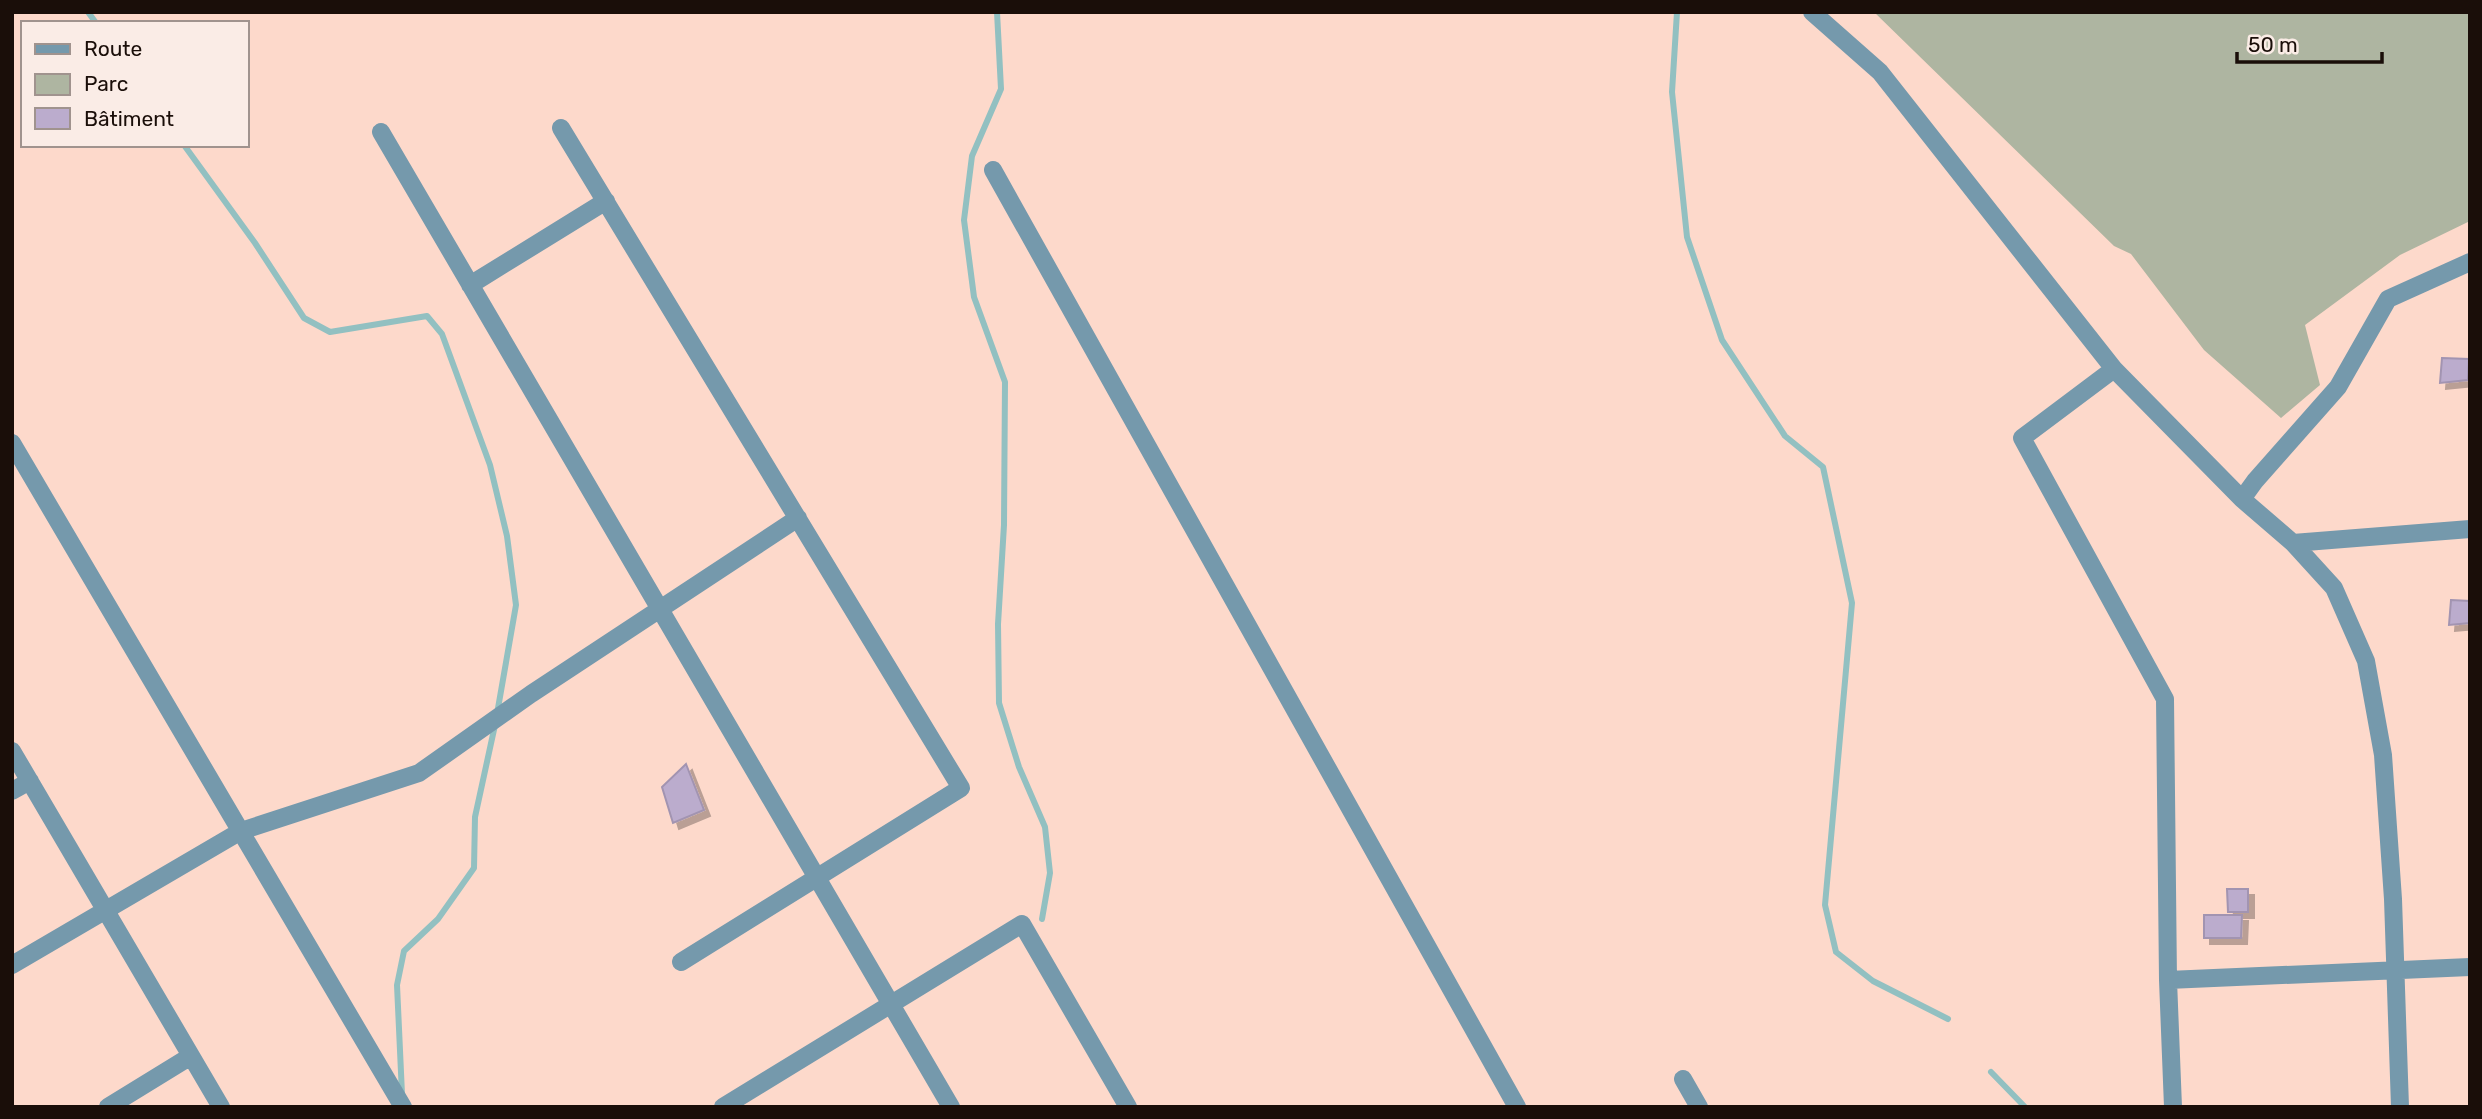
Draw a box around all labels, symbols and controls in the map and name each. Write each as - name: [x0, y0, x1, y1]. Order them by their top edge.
- legend: [21, 21, 248, 147]
- scale bar: [2237, 21, 2382, 65]
- text: 50 m: [2248, 32, 2298, 57]
- text: Route: [84, 36, 142, 61]
- text: Parc: [84, 71, 128, 96]
- text: Bâtiment: [84, 106, 174, 131]

